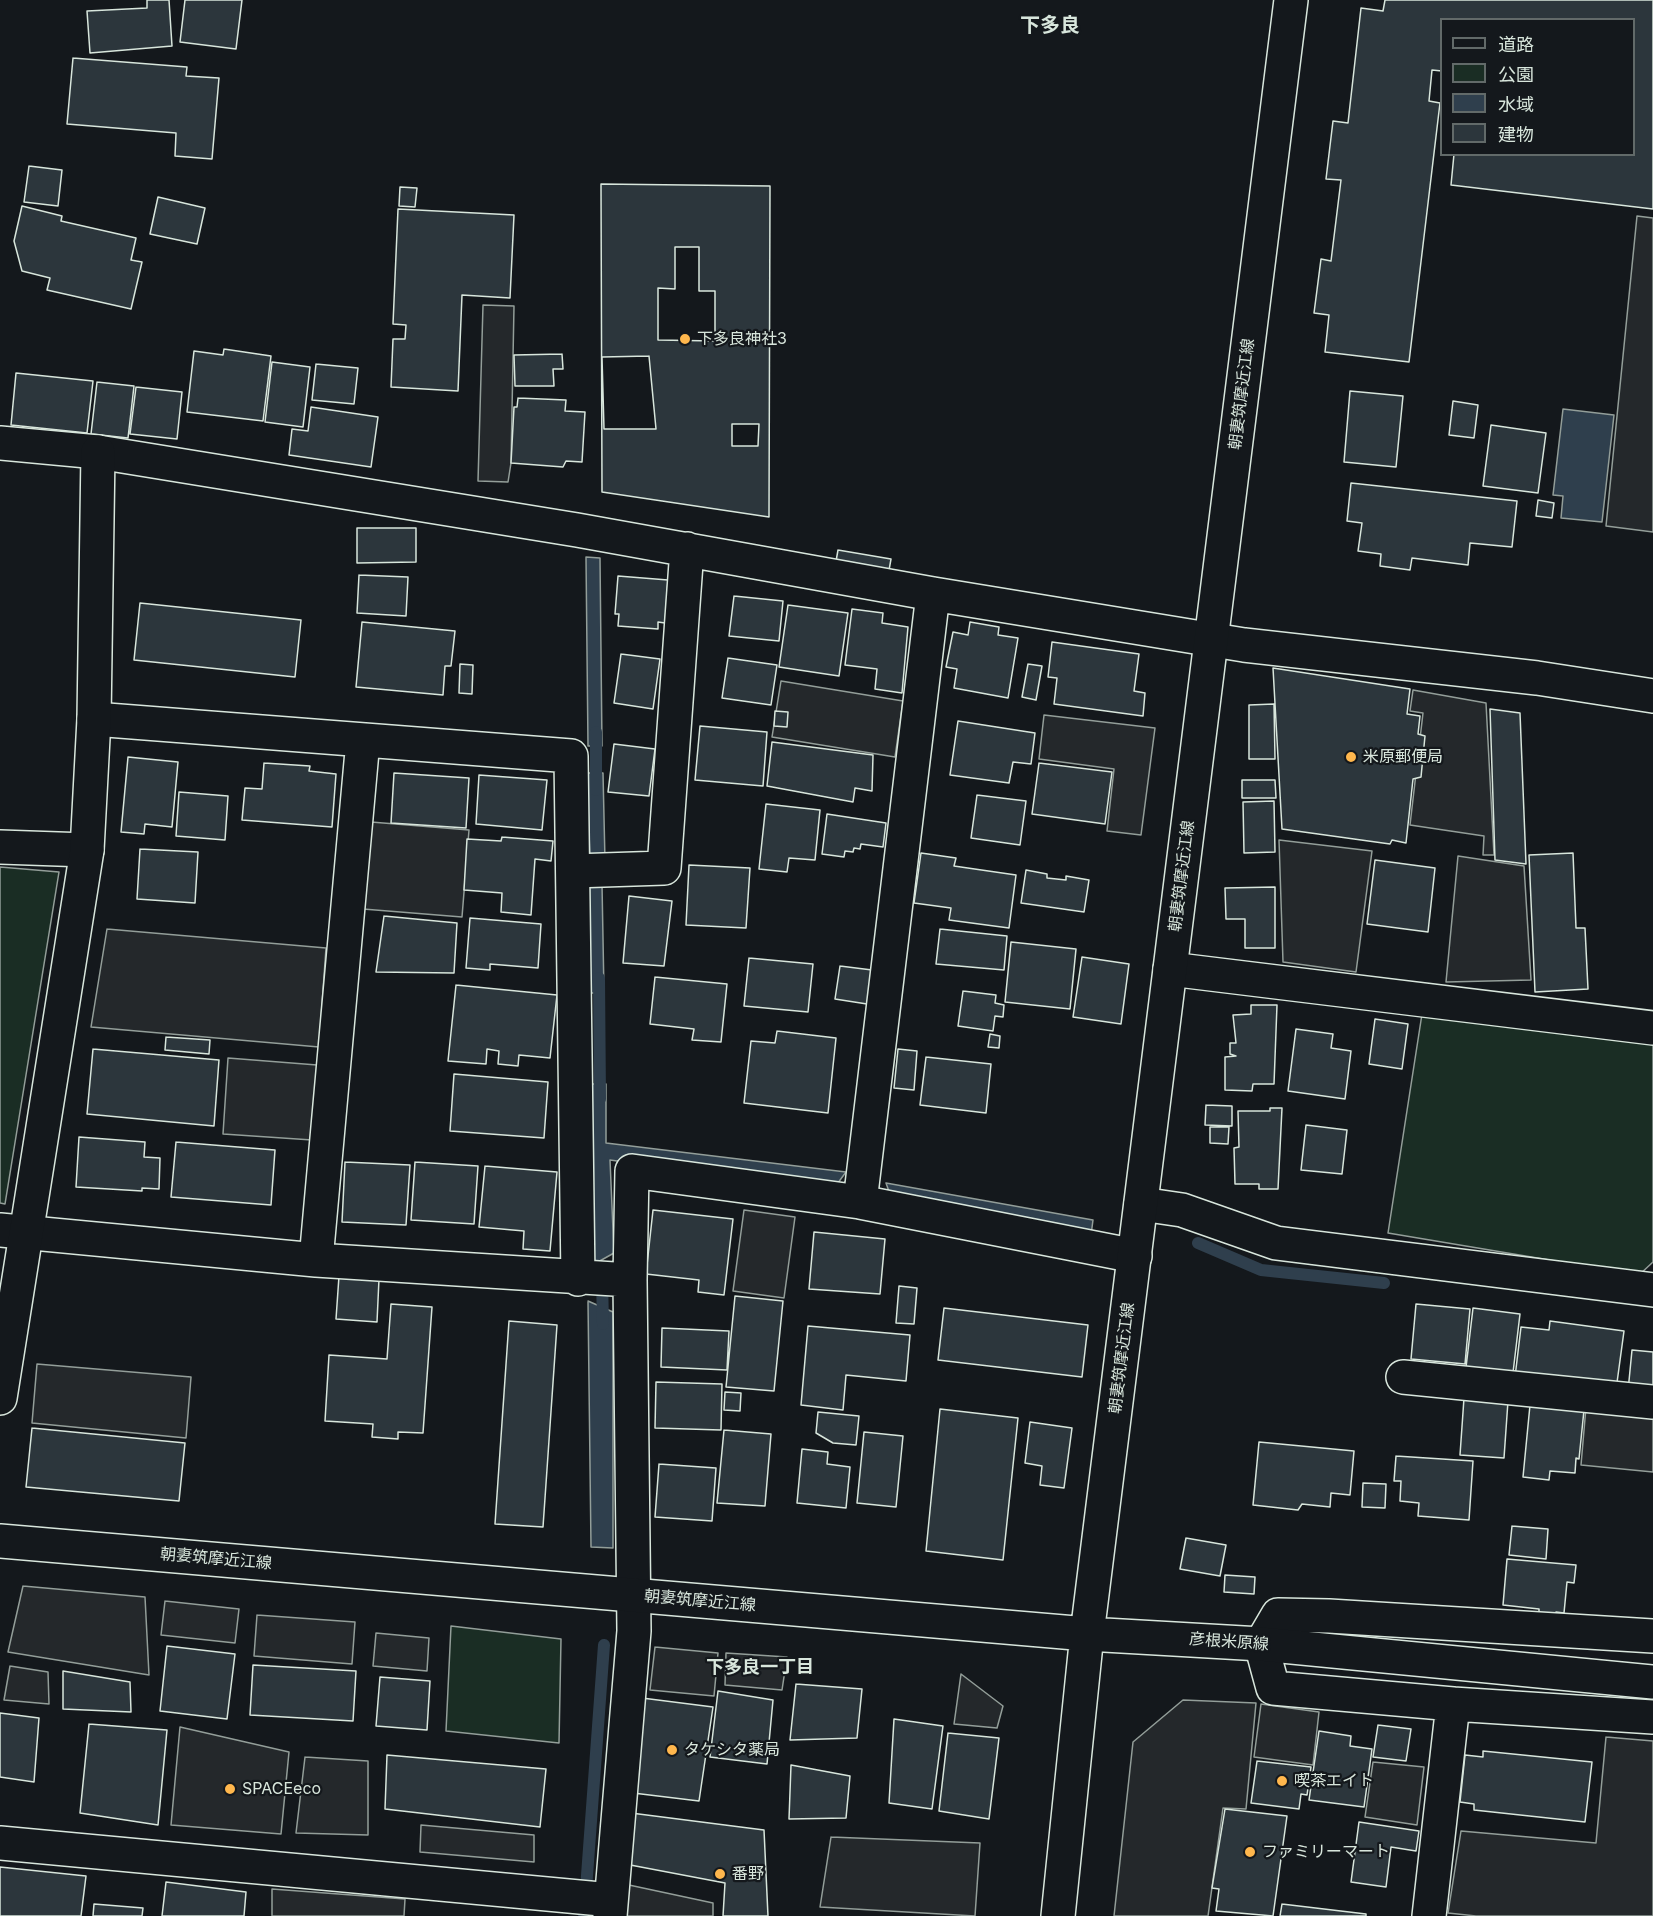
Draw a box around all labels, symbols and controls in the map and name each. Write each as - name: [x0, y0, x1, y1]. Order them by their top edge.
- district label: 下多良: [1020, 14, 1080, 38]
- legend: [1440, 18, 1635, 156]
- text: 道路: [1498, 34, 1534, 55]
- text: 公園: [1498, 64, 1534, 85]
- text: 水域: [1498, 94, 1534, 115]
- text: 建物: [1498, 124, 1534, 145]
- place label: 下多良神社3: [697, 329, 787, 349]
- marker: 下多良神社3: [678, 332, 692, 346]
- street label: 朝妻筑摩近江線: [1226, 337, 1258, 451]
- place label: 米原郵便局: [1363, 747, 1443, 767]
- marker: 米原郵便局: [1344, 750, 1358, 764]
- street label: 朝妻筑摩近江線: [1166, 819, 1198, 933]
- street label: 朝妻筑摩近江線: [1106, 1301, 1138, 1415]
- street label: 朝妻筑摩近江線: [159, 1545, 273, 1573]
- street label: 朝妻筑摩近江線: [643, 1587, 757, 1615]
- street label: 彦根米原線: [1188, 1630, 1270, 1654]
- district label: 下多良一丁目: [706, 1657, 814, 1679]
- place label: タケシタ薬局: [684, 1740, 780, 1760]
- marker: タケシタ薬局: [665, 1743, 679, 1757]
- place label: 喫茶エイト: [1294, 1771, 1374, 1791]
- marker: 喫茶エイト: [1275, 1774, 1289, 1788]
- place label: SPACEeco: [242, 1779, 321, 1799]
- marker: SPACEeco: [223, 1782, 237, 1796]
- place label: ファミリーマート: [1262, 1842, 1390, 1862]
- marker: ファミリーマート: [1243, 1845, 1257, 1859]
- place label: 番野: [732, 1864, 764, 1884]
- marker: 番野: [713, 1867, 727, 1881]

